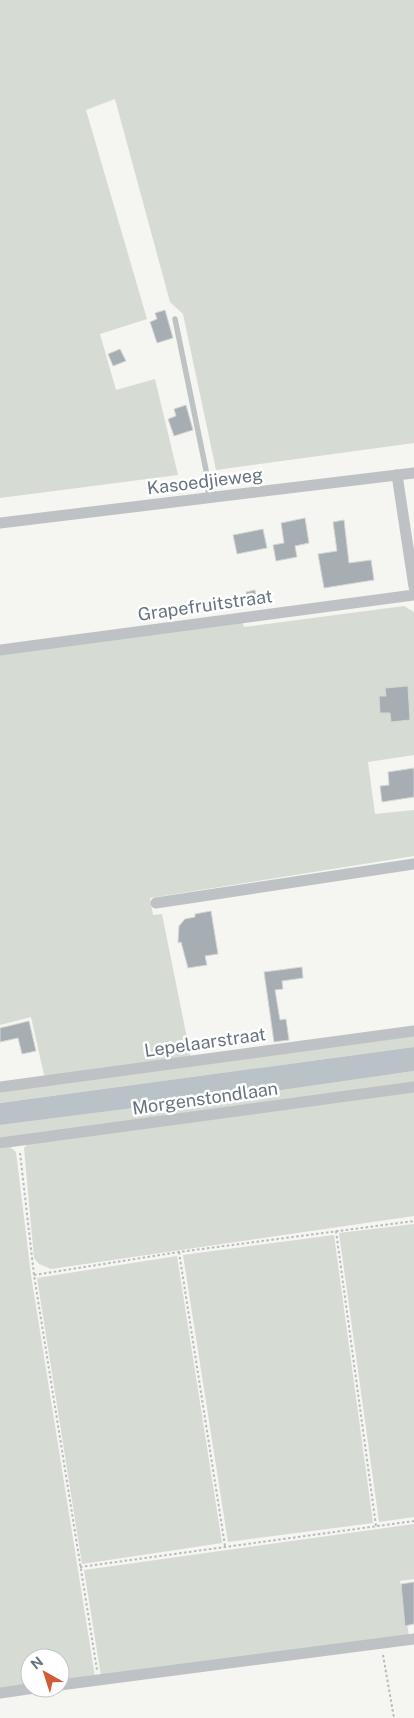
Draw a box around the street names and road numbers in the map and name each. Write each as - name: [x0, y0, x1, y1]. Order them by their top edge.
- street label: Kasoedjieweg: [146, 463, 264, 499]
- street label: Grapefruitstraat: [136, 585, 274, 625]
- street label: Lepelaarstraat: [143, 1023, 267, 1061]
- street label: Morgenstondlaan: [131, 1077, 279, 1119]

